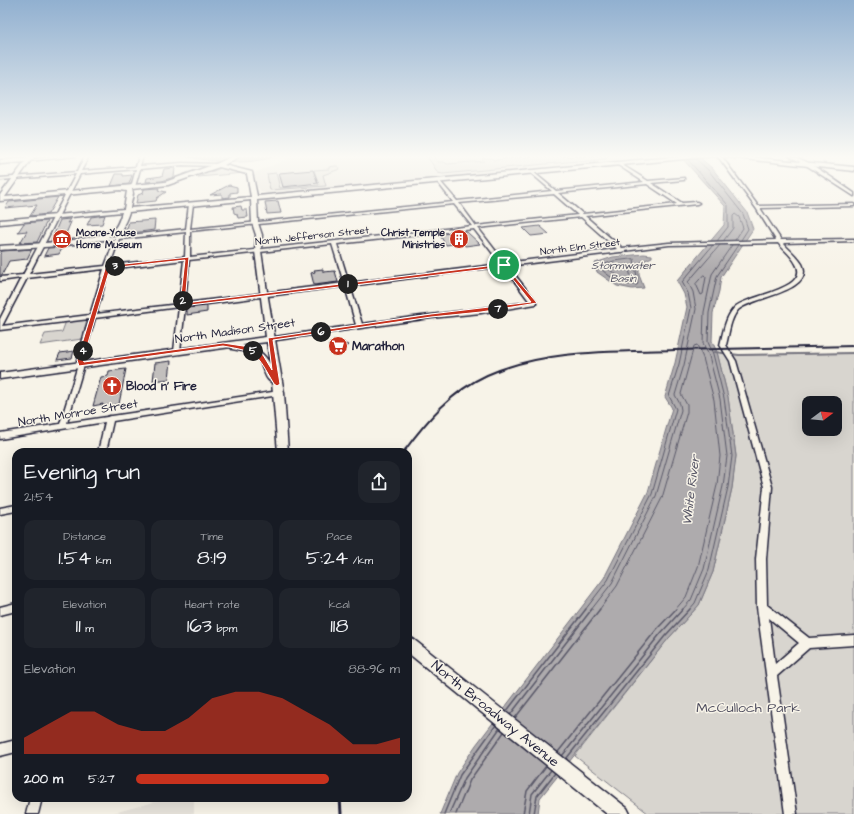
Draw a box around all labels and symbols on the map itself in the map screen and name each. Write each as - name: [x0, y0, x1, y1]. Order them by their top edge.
- street label: North Jefferson Street: [254, 223, 370, 249]
- place label: Moore-Youse Home Museum: [75, 226, 142, 252]
- place label: Christ Temple Ministries: [381, 226, 446, 252]
- museum icon: Moore-Youse Home Museum: [51, 228, 73, 250]
- building icon: Christ Temple Ministries: [448, 228, 470, 250]
- street label: North Elm Street: [539, 235, 621, 259]
- pin: [487, 248, 521, 282]
- pin: 3: [105, 256, 125, 276]
- water label: Stormwater Basin: [591, 258, 657, 286]
- pin: 1: [338, 274, 358, 294]
- pin: 2: [173, 291, 193, 311]
- pin: 7: [488, 299, 508, 319]
- street label: North Madison Street: [174, 314, 296, 348]
- pin: 6: [311, 322, 331, 342]
- supermarket icon: Marathon: [327, 335, 349, 357]
- place label: Marathon: [352, 338, 404, 355]
- pin: 4: [73, 341, 93, 361]
- pin: 5: [243, 341, 263, 361]
- church icon: Blood n' Fire: [101, 375, 123, 397]
- place label: Blood n' Fire: [126, 378, 197, 395]
- street label: North Monroe Street: [17, 395, 139, 431]
- north arrow: [802, 396, 842, 436]
- water label: White River: [678, 452, 704, 526]
- street label: North Broadway Avenue: [427, 656, 564, 772]
- park label: McCulloch Park: [696, 698, 800, 718]

